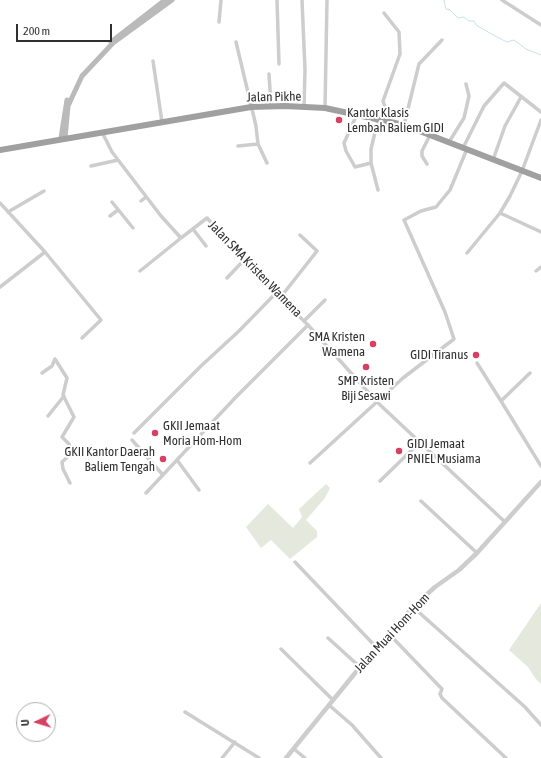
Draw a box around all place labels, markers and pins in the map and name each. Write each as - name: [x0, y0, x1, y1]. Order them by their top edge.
- place label: Kantor Klasis Lembah Baliem GIDI: [347, 105, 444, 136]
- marker: Kantor Klasis Lembah Baliem GIDI: [334, 115, 344, 125]
- place label: SMA Kristen Wamena: [309, 329, 365, 360]
- marker: SMA Kristen Wamena: [368, 339, 378, 349]
- place label: GIDI Tiranus: [410, 347, 468, 363]
- marker: GIDI Tiranus: [471, 350, 481, 360]
- marker: SMP Kristen Biji Sesawi: [361, 362, 371, 372]
- place label: SMP Kristen Biji Sesawi: [338, 373, 394, 404]
- place label: GKII Jemaat Moria Hom-Hom: [163, 418, 242, 449]
- marker: GKII Jemaat Moria Hom-Hom: [150, 428, 160, 438]
- place label: GIDI Jemaat PNIEL Musiama: [407, 436, 481, 467]
- place label: GKII Kantor Daerah Baliem Tengah: [64, 444, 155, 475]
- marker: GIDI Jemaat PNIEL Musiama: [394, 446, 404, 456]
- marker: GKII Kantor Daerah Baliem Tengah: [158, 454, 168, 464]

